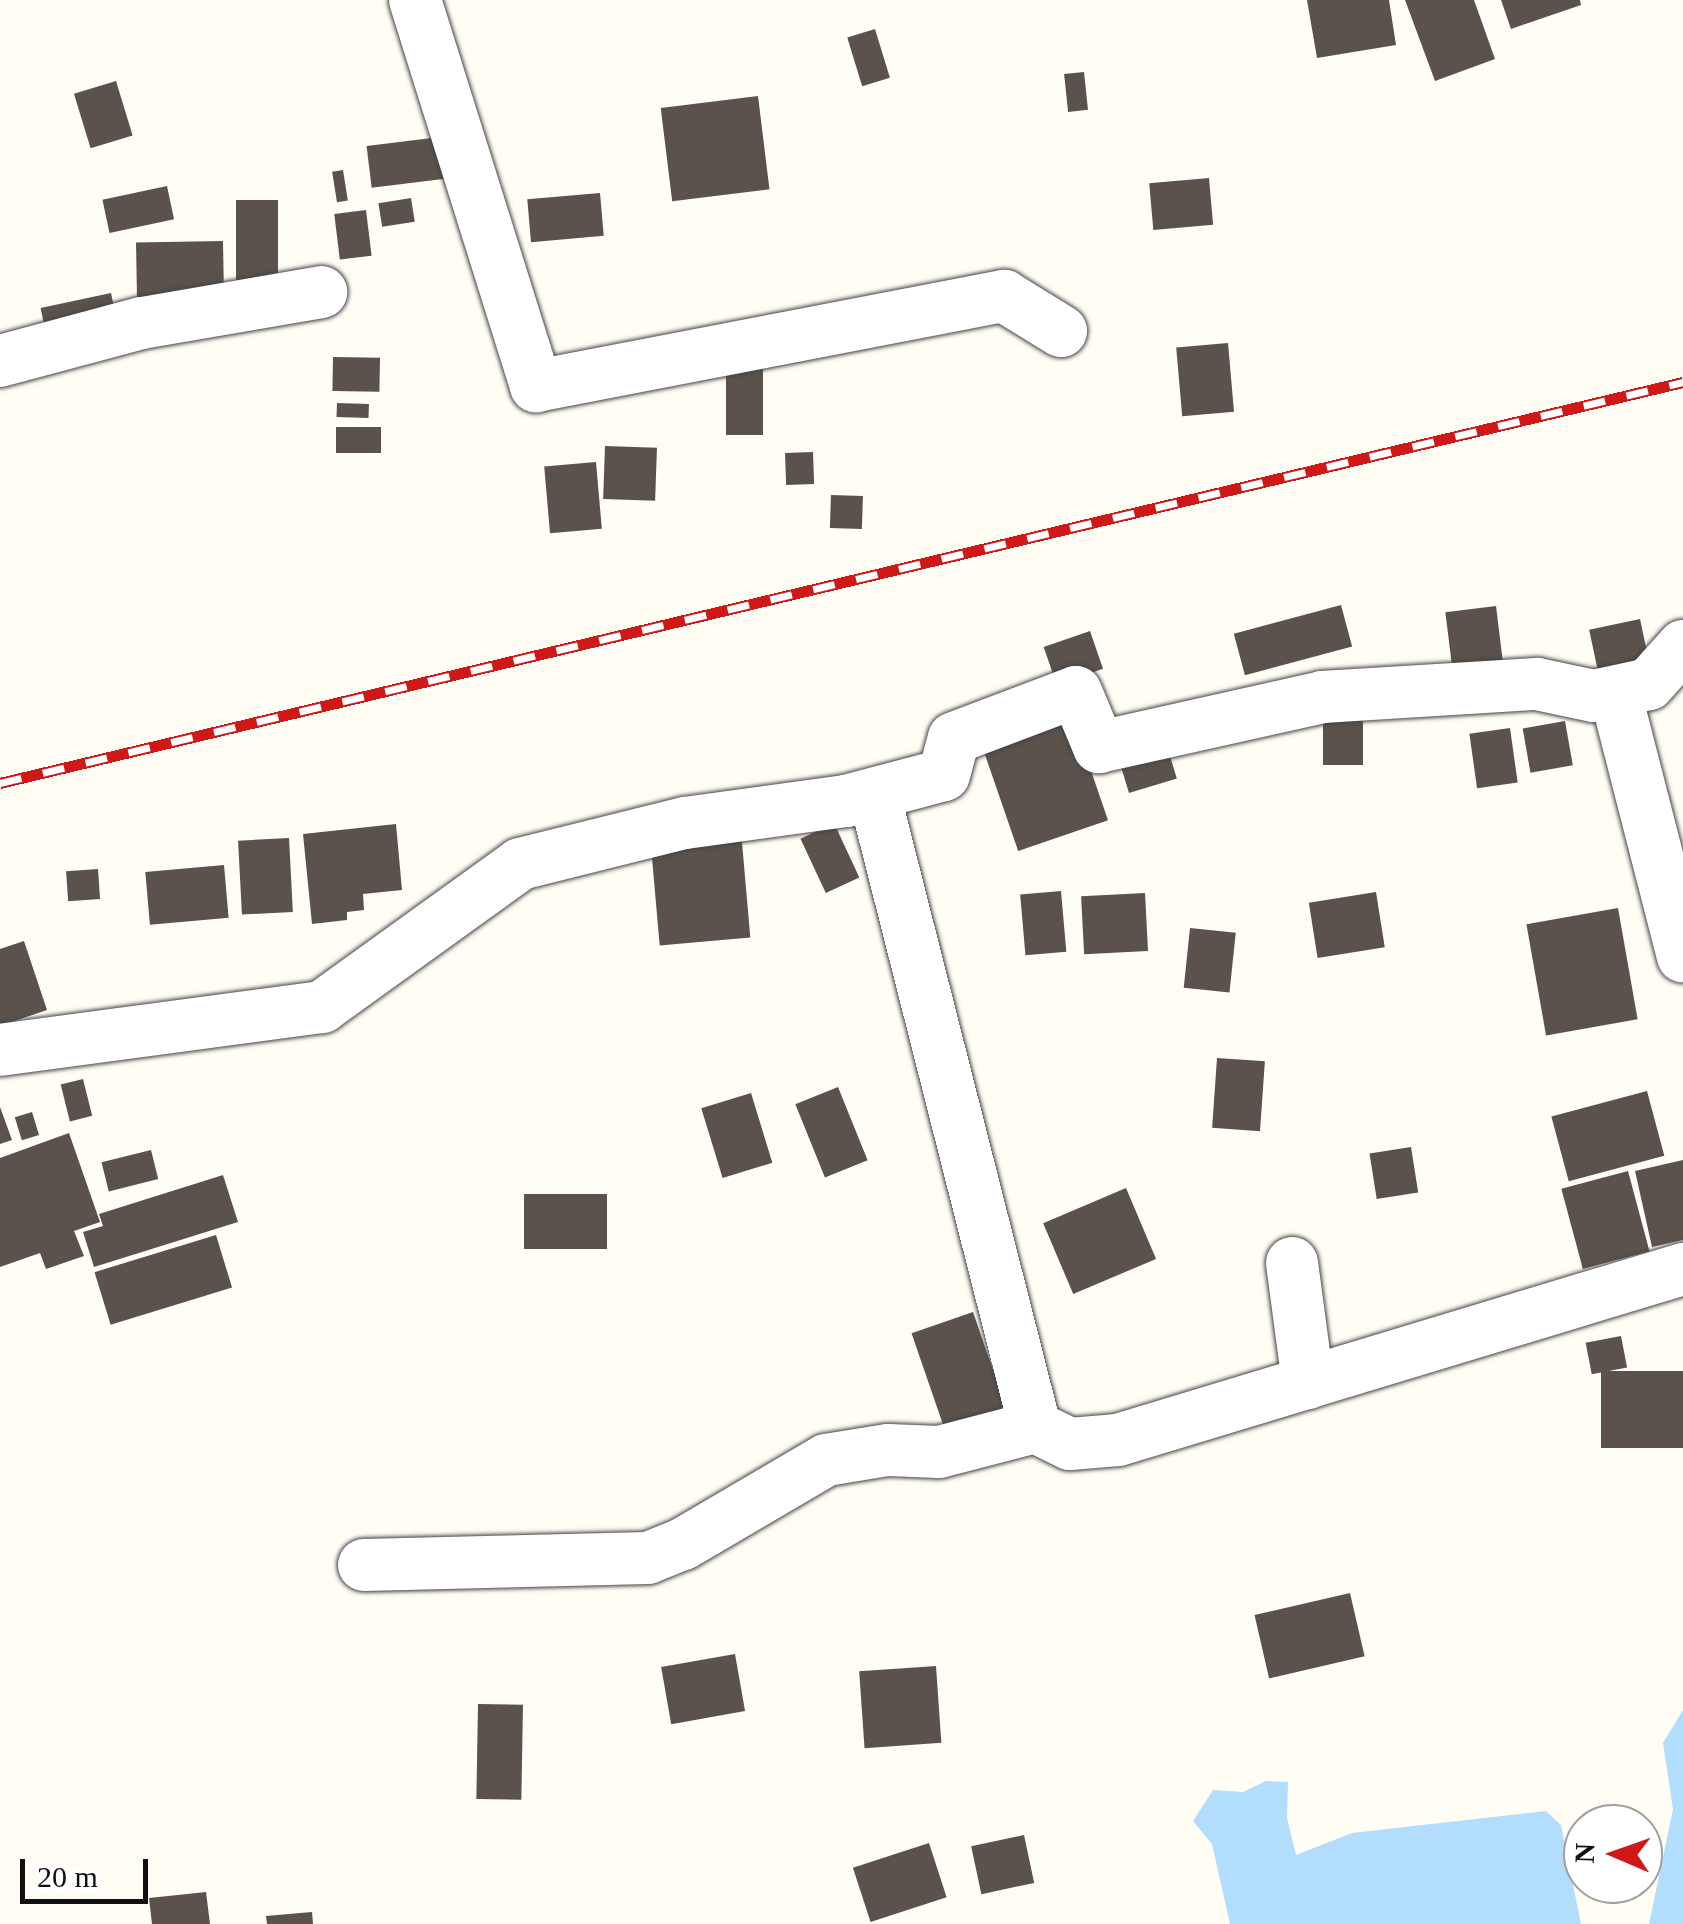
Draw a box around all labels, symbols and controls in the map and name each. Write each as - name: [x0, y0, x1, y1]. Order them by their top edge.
- north arrow: [1563, 1804, 1663, 1904]
- scale bar: [25, 1839, 152, 1901]
- text: N: [1569, 1842, 1600, 1864]
- text: 20 m: [37, 1860, 98, 1893]

